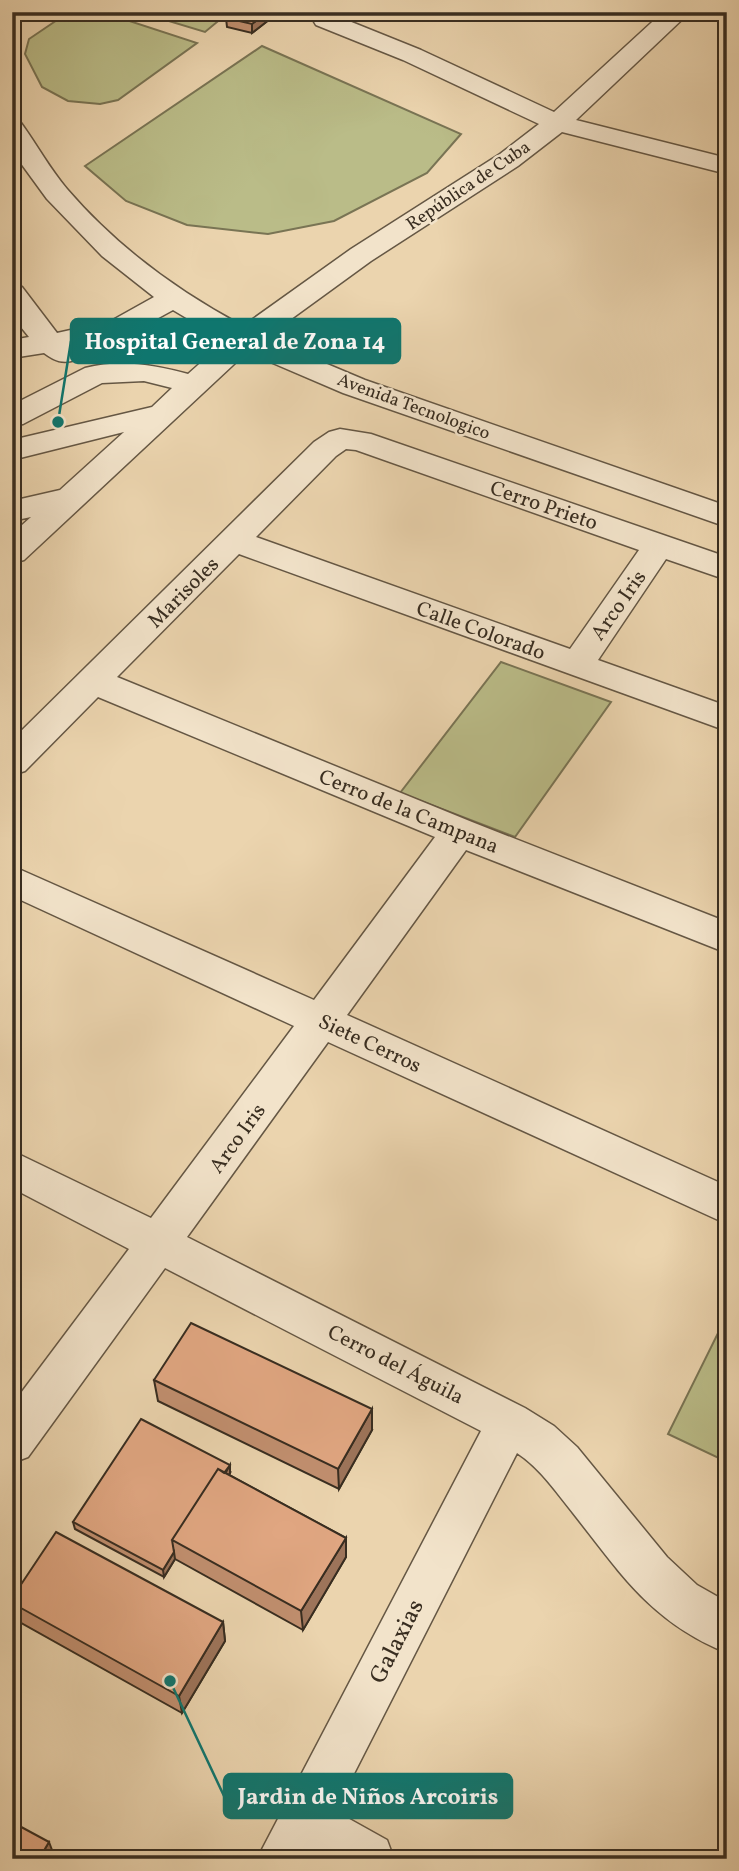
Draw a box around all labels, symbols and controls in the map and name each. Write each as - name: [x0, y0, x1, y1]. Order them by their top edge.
- street label: República de Cuba: [402, 135, 536, 237]
- callout: Hospital General de Zona 14: [71, 319, 400, 363]
- text: Hospital General de Zona 14: [84, 327, 386, 359]
- street label: Avenida Tecnologico: [334, 368, 493, 447]
- street label: Cerro Prieto: [486, 474, 601, 538]
- street label: Marisoles: [142, 551, 226, 635]
- street label: Arco Iris: [584, 565, 654, 647]
- street label: Calle Colorado: [412, 595, 549, 668]
- street label: Cerro de la Campana: [314, 763, 503, 862]
- street label: Siete Cerros: [313, 1008, 426, 1081]
- street label: Arco Iris: [203, 1098, 273, 1180]
- street label: Cerro del Águila: [322, 1319, 468, 1412]
- street label: Galaxias: [362, 1594, 433, 1690]
- callout: Jardin de Niños Arcoiris: [224, 1774, 512, 1818]
- text: Jardin de Niños Arcoiris: [237, 1782, 498, 1814]

